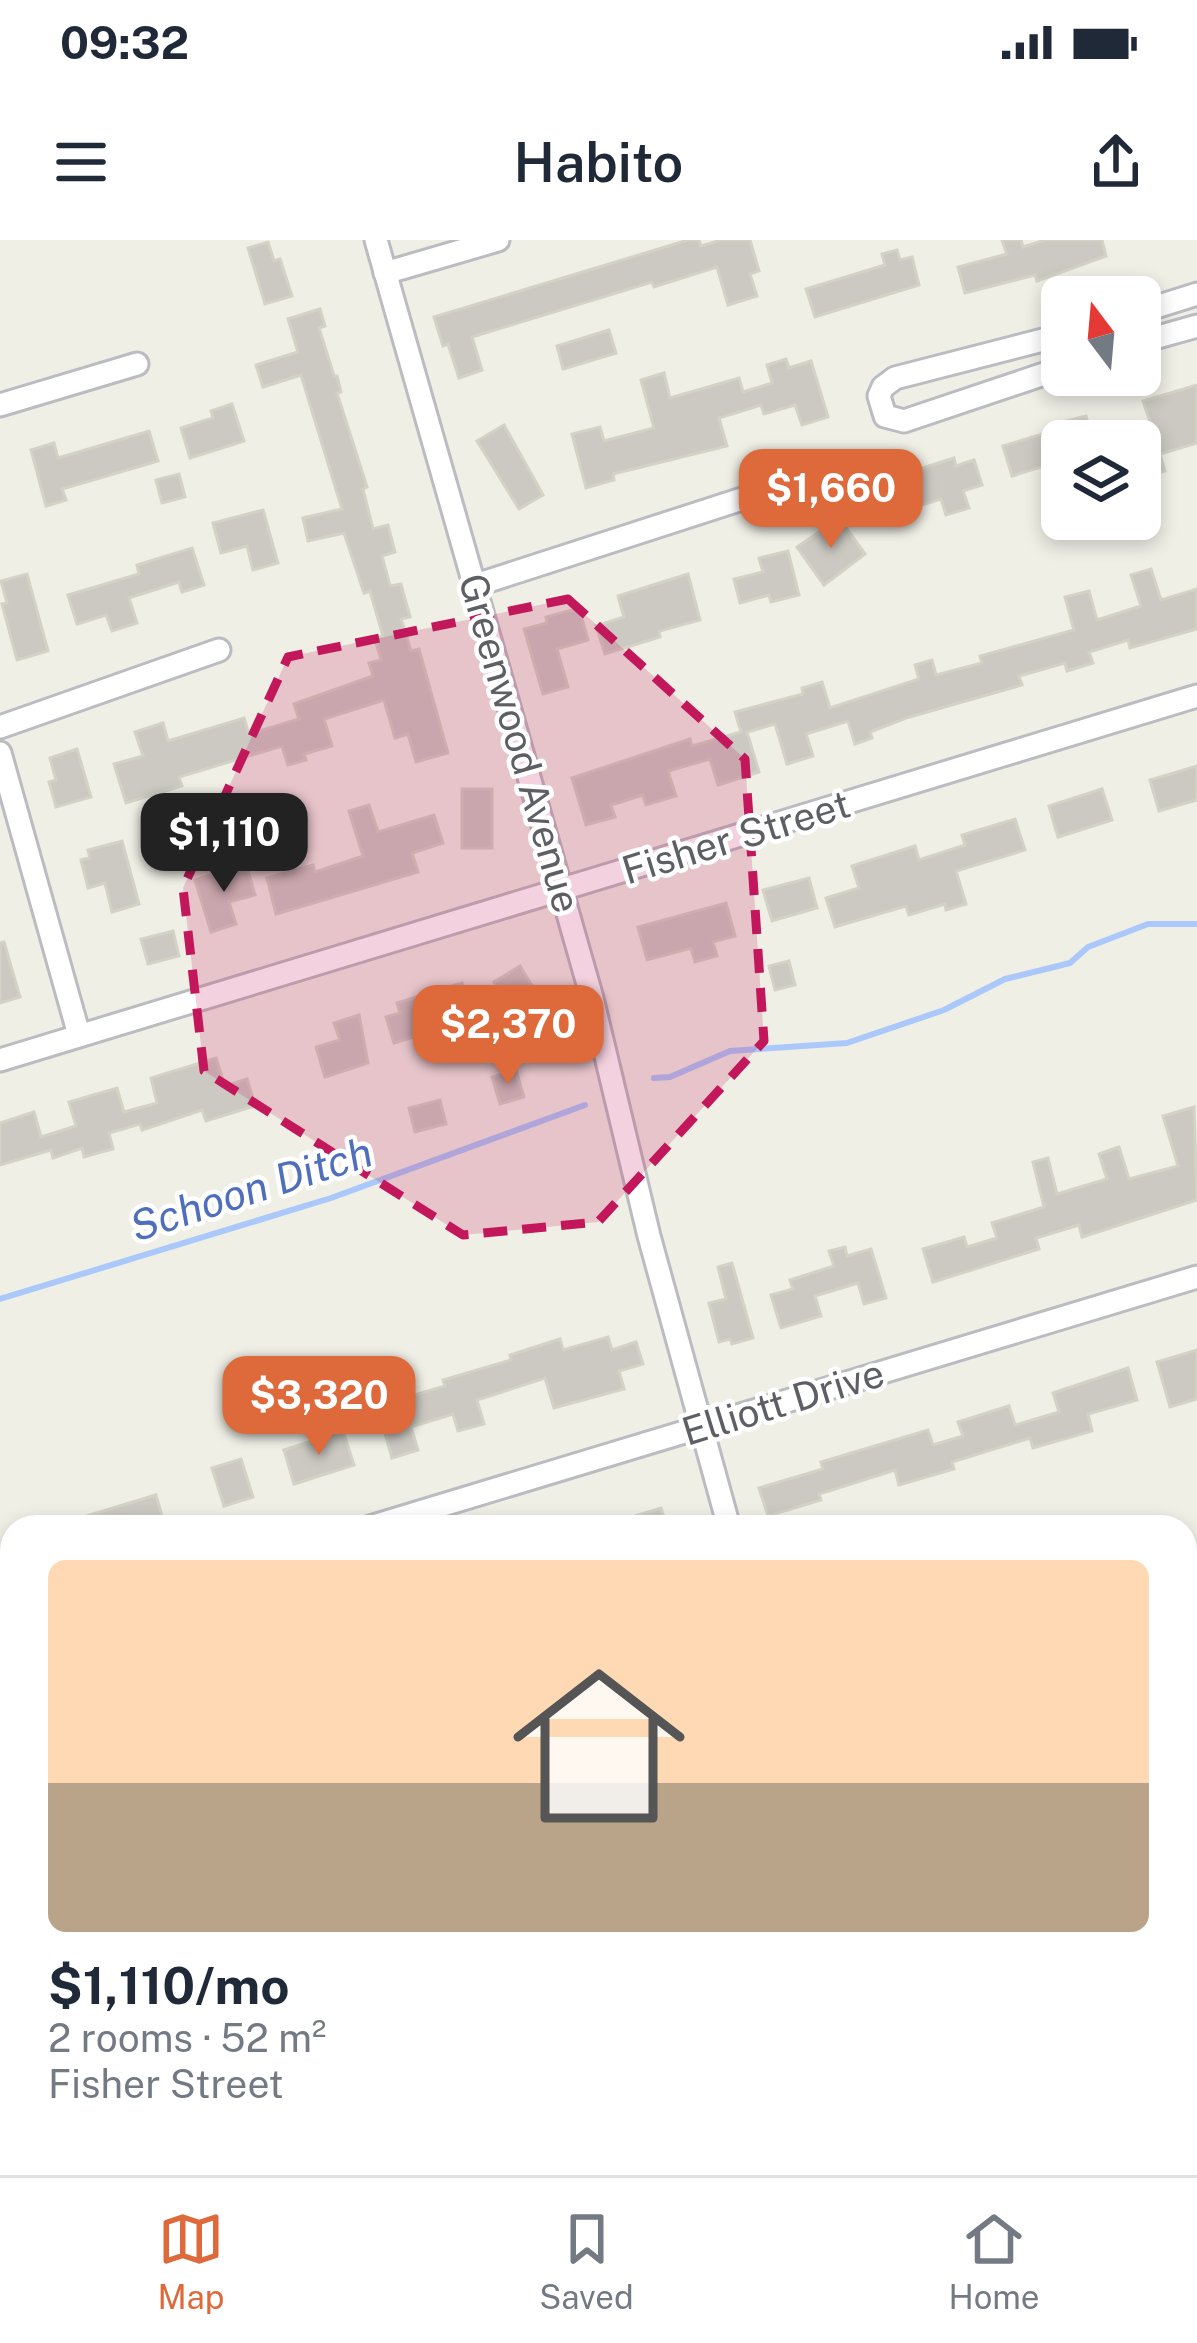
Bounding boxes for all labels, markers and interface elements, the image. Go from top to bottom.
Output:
text: 09:32 [60,16,189,69]
icon: menu [48,129,114,195]
icon: share [1083,129,1149,195]
text: Habito [514,131,683,194]
north arrow [1041,276,1161,396]
map controls [1041,276,1161,540]
button: layers [1041,420,1161,540]
pin: $1,660 [733,449,929,551]
text: $1,660 [766,465,896,511]
street label: Greenwood Avenue [450,568,590,918]
street label: Fisher Street [617,781,855,893]
pin: $1,110 [126,793,322,895]
text: $1,110 [168,809,280,855]
pin: $2,370 [410,985,606,1087]
text: $2,370 [440,1001,576,1047]
water label: Schoon Ditch [124,1126,378,1251]
street label: Elliott Drive [677,1350,889,1454]
pin: $3,320 [221,1356,417,1458]
text: $3,320 [249,1372,389,1418]
icon: home [491,1638,707,1854]
text: $1,110/mo [48,1956,290,2015]
text: 2 rooms · 52 m² [48,2015,326,2061]
text: Fisher Street [48,2061,284,2107]
tab: Map [157,2206,224,2316]
tab: Saved [539,2206,634,2316]
tab: Home [949,2206,1040,2316]

